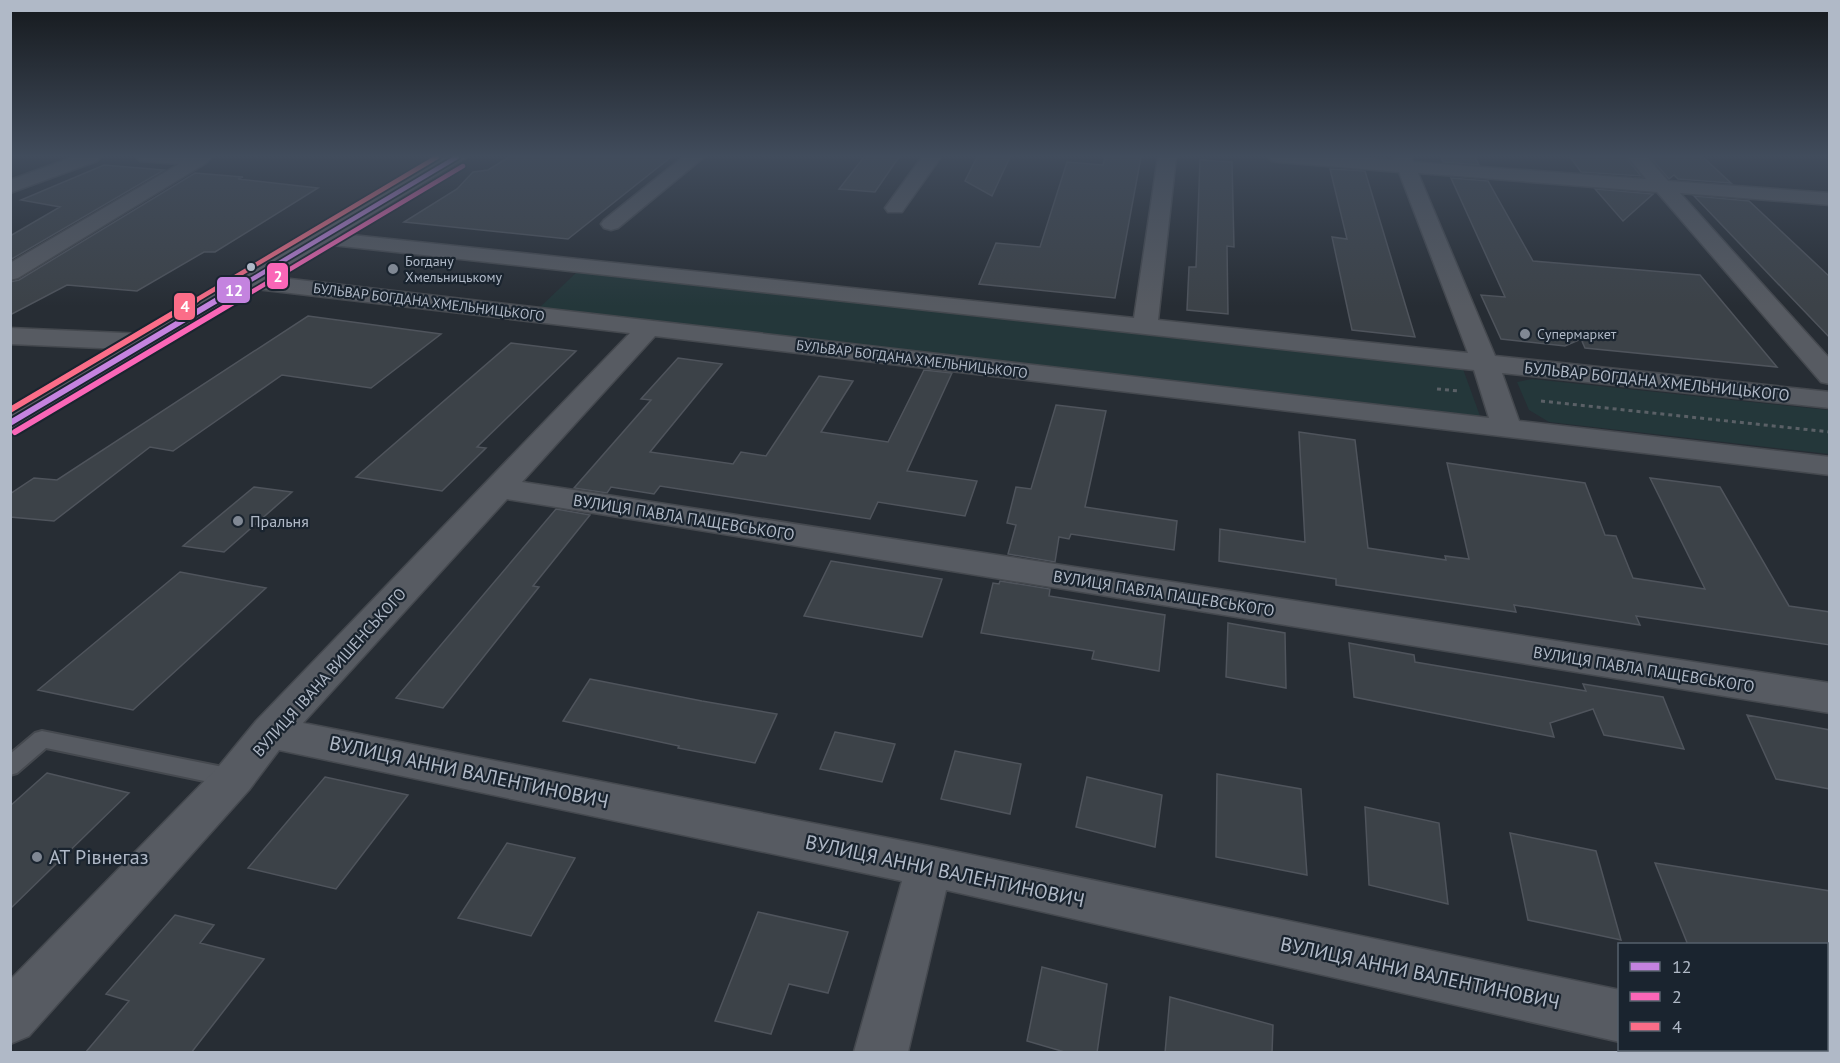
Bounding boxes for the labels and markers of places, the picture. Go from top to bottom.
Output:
place label: Богдану Хмельницькому [405,252,502,286]
unlabelled marker [245,261,257,273]
marker: Богдану Хмельницькому [386,262,400,276]
place label: Супермаркет [1537,325,1617,343]
marker: Супермаркет [1518,327,1532,341]
place label: Пральня [250,511,309,531]
marker: Пральня [231,514,245,528]
place label: АТ Рівнегаз [49,844,149,870]
marker: АТ Рівнегаз [30,850,44,864]

